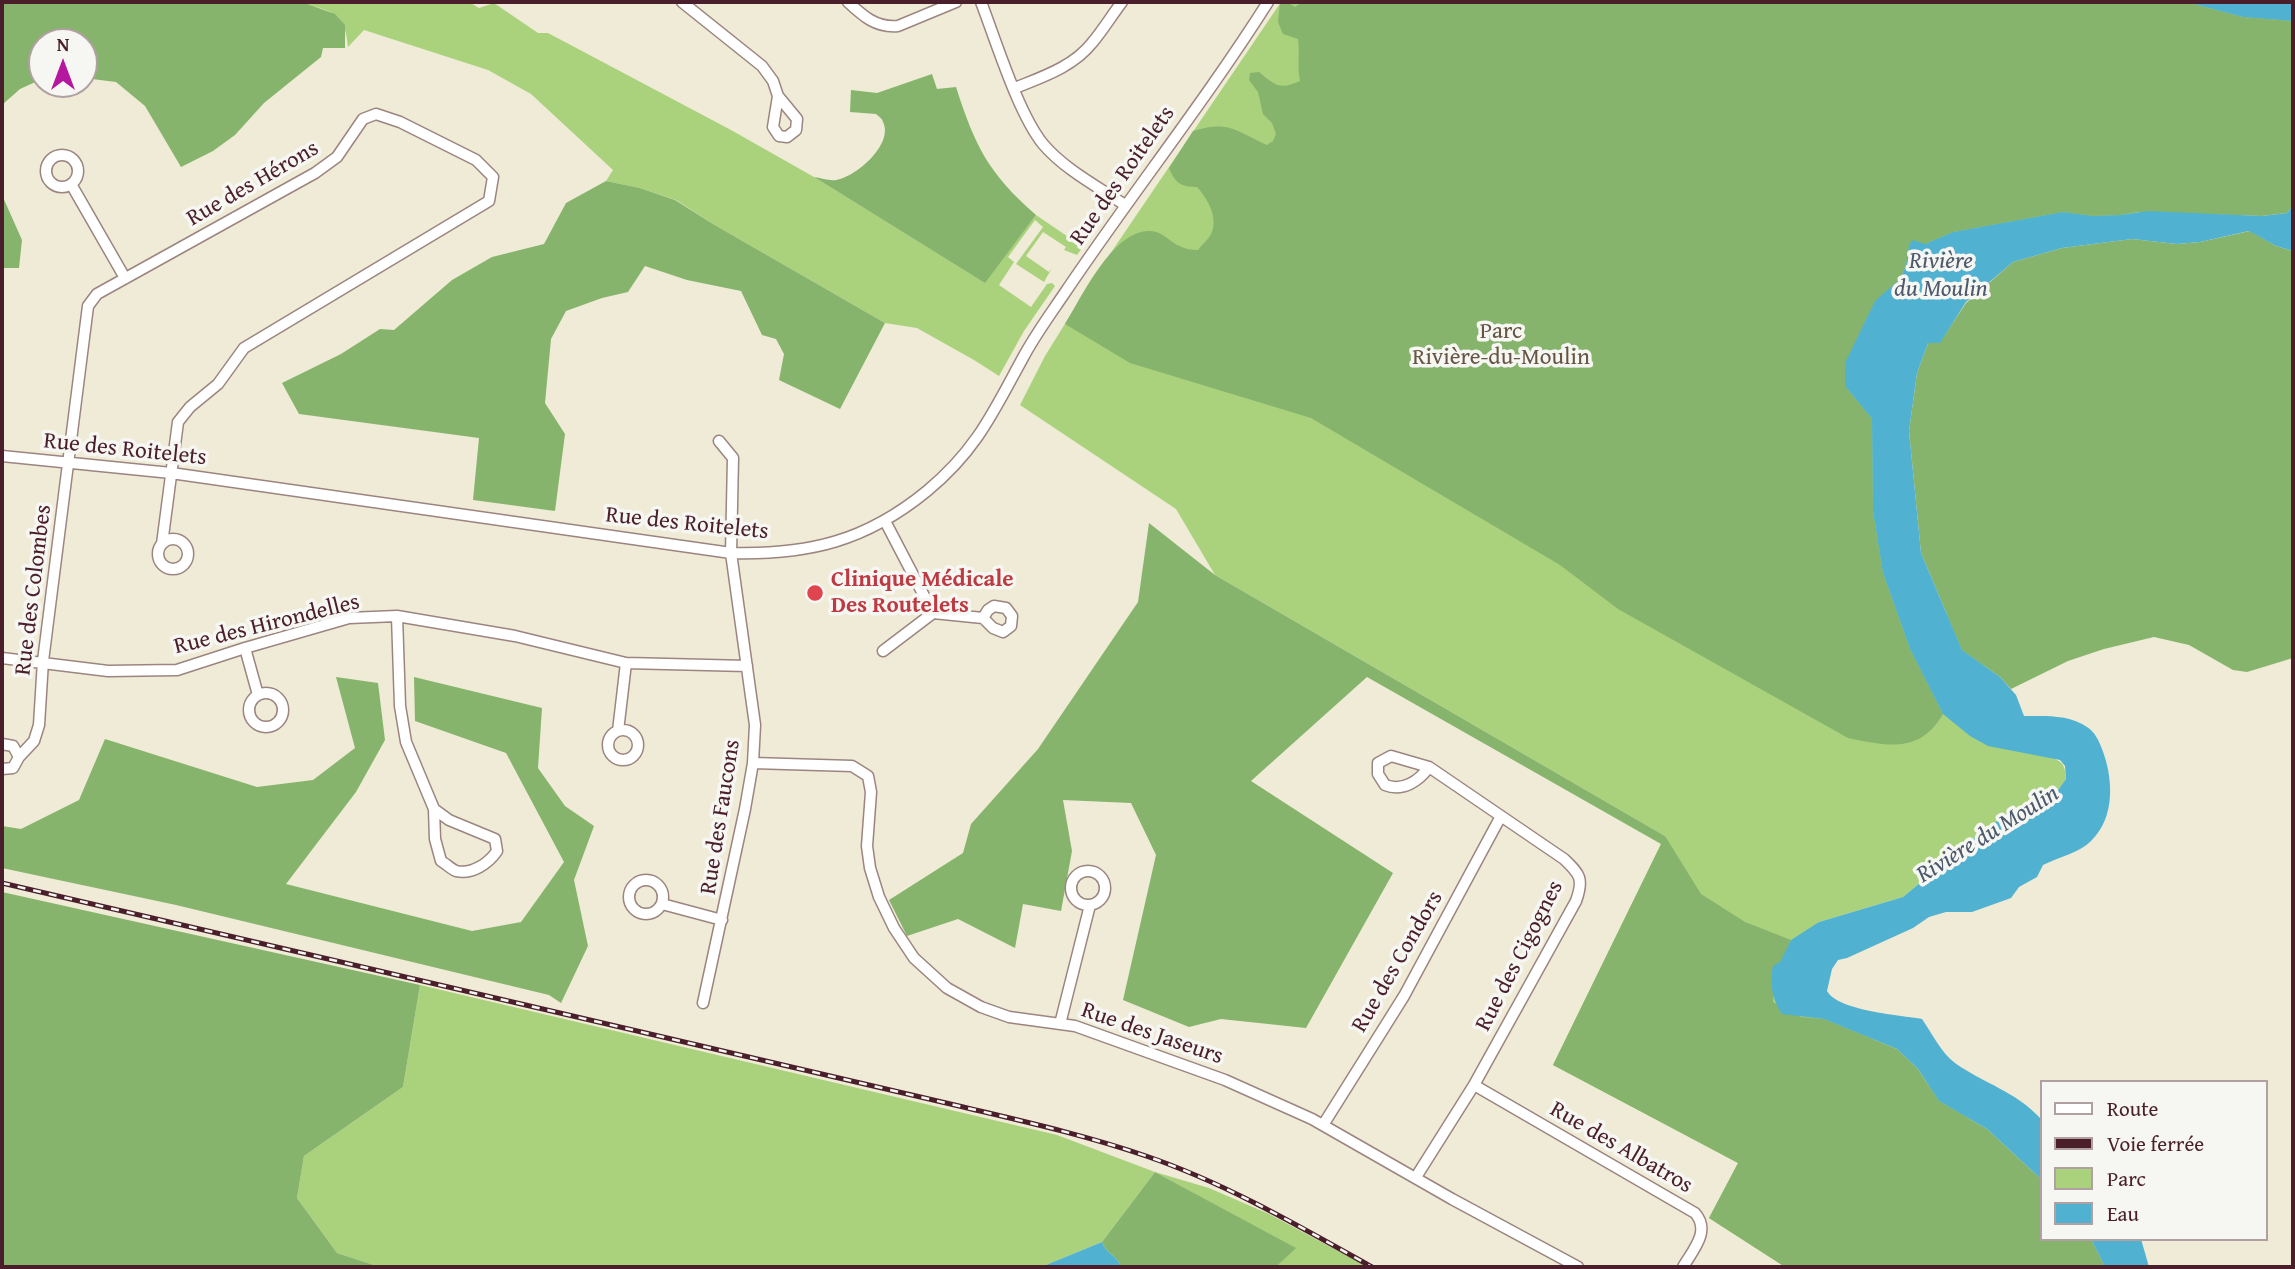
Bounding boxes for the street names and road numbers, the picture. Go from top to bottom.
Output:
street label: Rue des Roitelets [1065,101,1181,251]
street label: Rue des Hérons [182,135,324,233]
street label: Rue des Roitelets [42,428,208,472]
street label: Rue des Roitelets [604,502,770,546]
street label: Rue des Colombes [10,503,58,677]
street label: Rue des Hirondelles [171,589,363,661]
street label: Rue des Faucons [695,738,747,896]
street label: Rue des Cigognes [1470,876,1570,1036]
street label: Rue des Condors [1346,886,1450,1038]
street label: Rue des Jaseurs [1078,997,1226,1071]
street label: Rue des Albatros [1545,1096,1697,1200]

